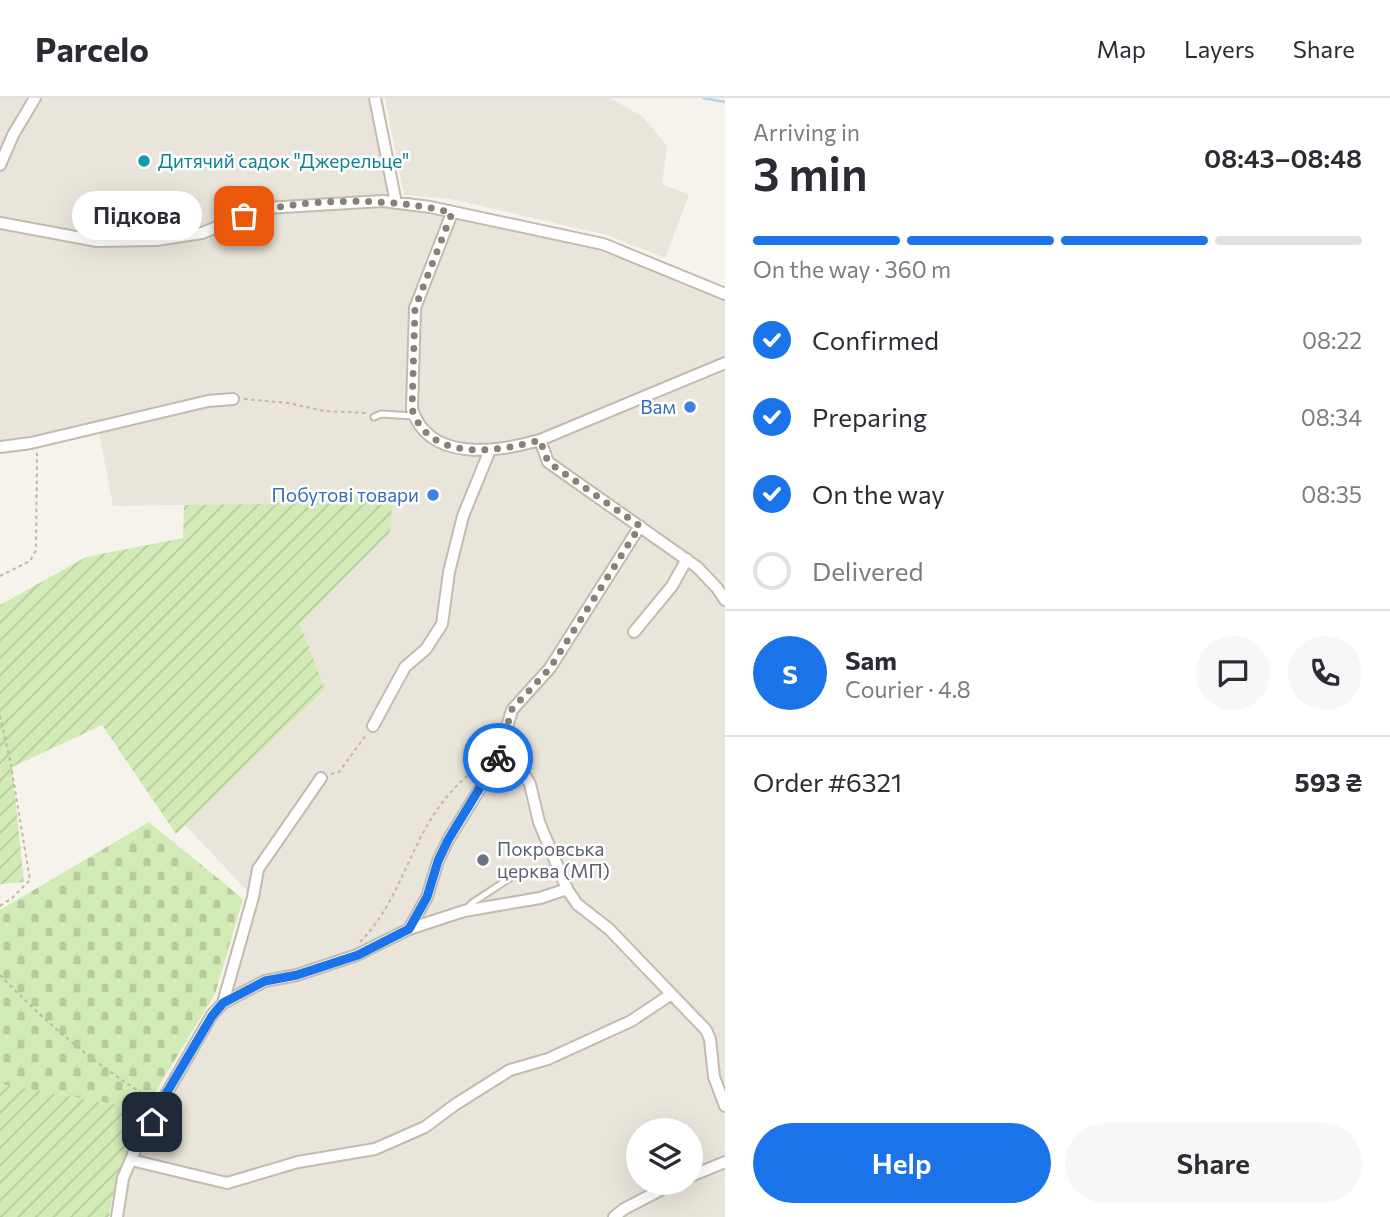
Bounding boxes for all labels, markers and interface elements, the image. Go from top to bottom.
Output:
text: Parcelo [35,28,149,69]
text: Map [1097,34,1146,63]
text: Layers [1184,34,1255,63]
text: Share [1293,34,1355,63]
text: Arriving in [753,118,860,146]
text: 08:43–08:48 [1204,142,1362,173]
text: 3 min [753,144,868,200]
place label: Дитячий садок "Джерельце" [158,149,409,172]
marker: Дитячий садок "Джерельце" [136,153,152,169]
pin [214,186,274,246]
callout: Підкова [72,192,202,240]
icon: bag [225,197,263,235]
text: Підкова [93,201,181,229]
text: On the way · 360 m [753,255,951,283]
icon: check [753,321,791,359]
text: Confirmed [812,324,939,355]
text: 08:22 [1302,326,1362,354]
place label: Вам [640,395,676,418]
icon: check [753,398,791,436]
marker: Вам [682,399,698,415]
text: Preparing [812,401,927,432]
text: 08:34 [1301,403,1362,431]
icon: check [753,475,791,513]
text: On the way [812,478,945,509]
text: 08:35 [1301,480,1362,508]
place label: Побутові товари [272,483,419,506]
marker: Побутові товари [425,487,441,503]
text: Delivered [812,555,923,586]
button: chat [1196,636,1270,710]
button: phone [1288,636,1362,710]
text: Sam [845,644,897,675]
text: S [782,658,798,689]
text: Courier · 4.8 [845,675,971,703]
courier [463,723,533,793]
icon: bike [479,739,517,777]
text: Order #6321 [753,766,902,797]
text: 593 ₴ [1295,766,1362,797]
place label: Покровська церква (МП) [497,837,610,882]
marker: Покровська церква (МП) [475,852,491,868]
pin [122,1092,182,1152]
icon: home [133,1103,171,1141]
map controls [626,1118,703,1195]
button: layers [626,1118,703,1195]
button: Help [753,1123,1051,1203]
button: Share [1065,1123,1362,1203]

